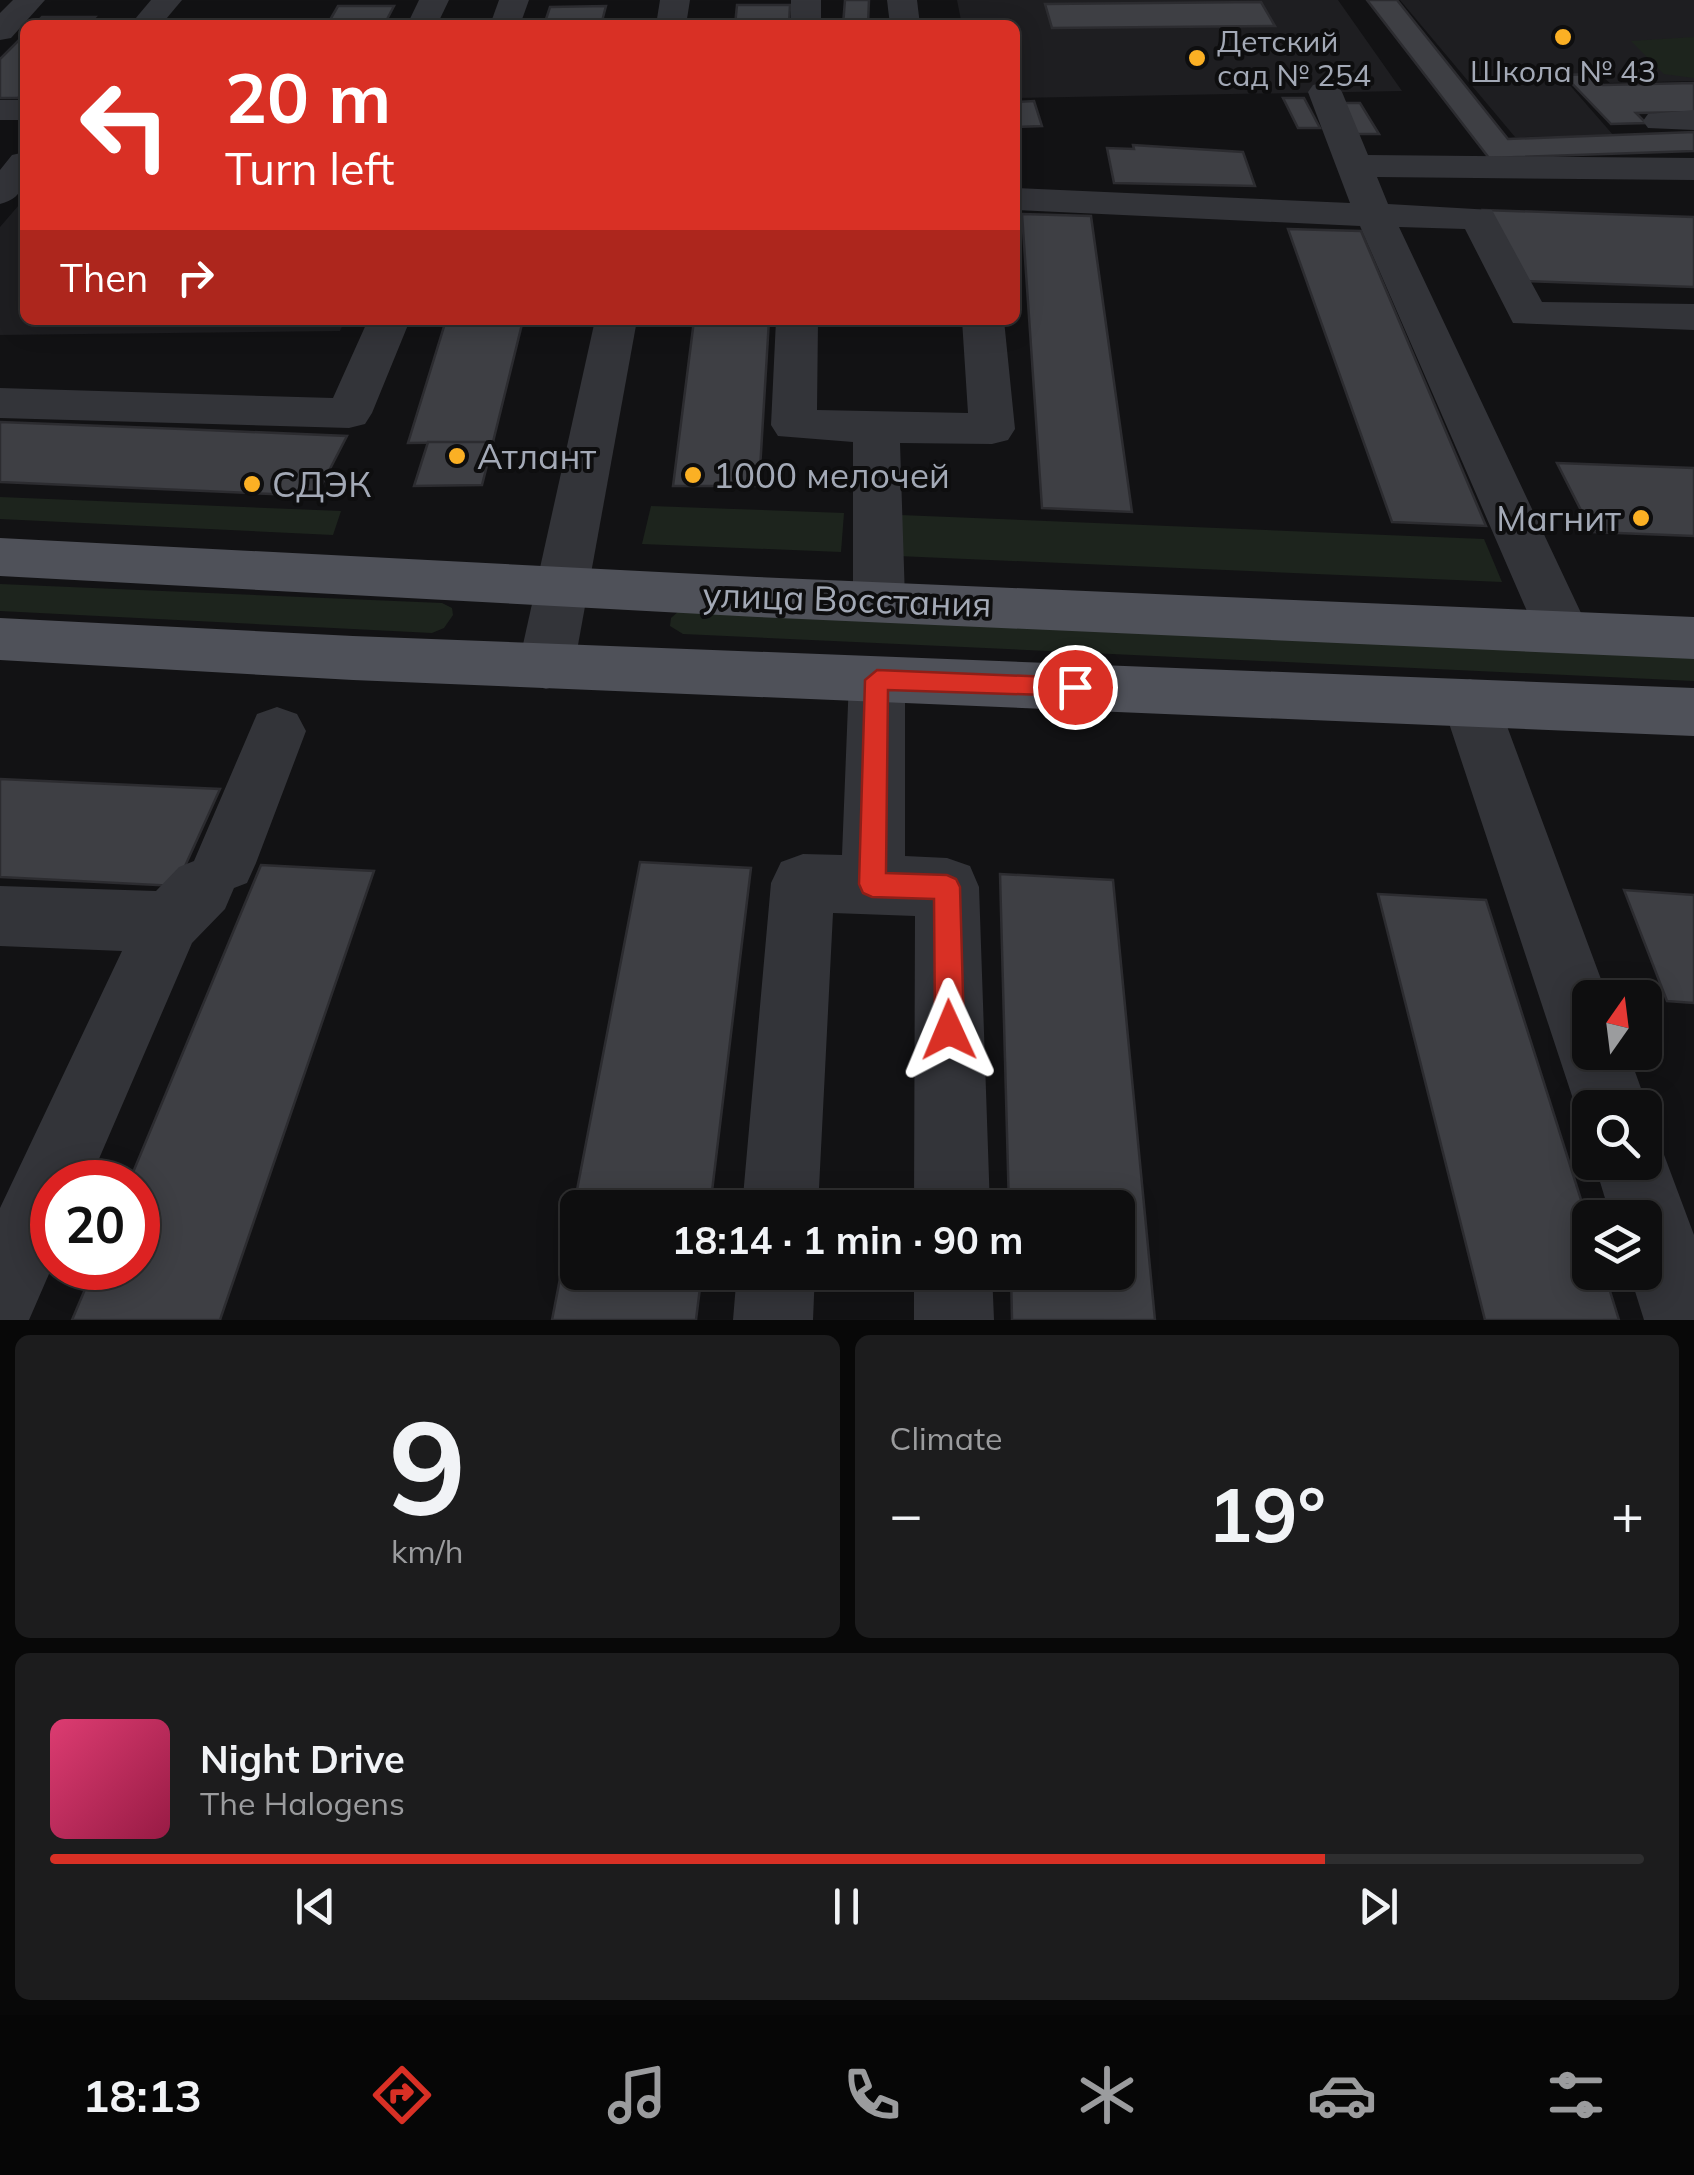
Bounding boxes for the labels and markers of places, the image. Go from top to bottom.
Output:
place label: Детский сад № 254 [1217,22,1371,94]
marker: Школа № 43 [1552,26,1574,48]
marker: Детский сад № 254 [1186,47,1208,69]
place label: Школа № 43 [1470,52,1656,90]
place label: Атлант [477,434,596,478]
marker: Атлант [446,445,468,467]
place label: 1000 мелочей [713,453,950,497]
place label: СДЭК [272,462,371,506]
marker: 1000 мелочей [682,464,704,486]
marker: СДЭК [241,473,263,495]
place label: Магнит [1496,496,1621,540]
marker: Магнит [1630,507,1652,529]
pin [1033,645,1118,730]

